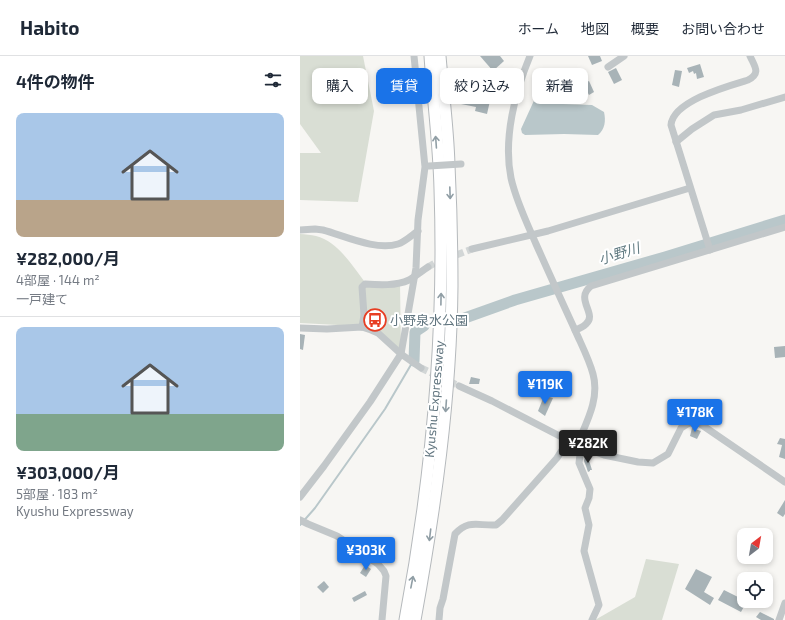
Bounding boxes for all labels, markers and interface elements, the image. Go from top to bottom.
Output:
text: Habito [20,16,80,39]
text: ホーム [517,20,559,37]
text: 地図 [581,20,609,37]
text: 概要 [631,20,659,37]
text: お問い合わせ [681,20,765,37]
chip: 購入 [312,68,368,104]
chip: 賃貸 [376,68,432,104]
chip: 絞り込み [440,68,524,104]
chip: 新着 [532,68,588,104]
icon: filters [262,69,284,91]
text: 4件の物件 [16,71,95,91]
one-way arrow [433,136,440,149]
icon: home [114,139,186,211]
one-way arrow [446,186,454,199]
water label: 小野川 [596,238,643,267]
text: ¥282,000/月 [16,248,120,268]
text: 4部屋 · 144 m² [16,272,100,288]
text: 一戸建て [16,291,68,307]
one-way arrow [437,293,444,306]
bus stop icon: 小野泉水公園 [362,307,388,333]
place label: 小野泉水公園 [390,312,468,328]
street label: Kyushu Expressway [421,340,447,458]
icon: home [114,353,186,425]
pin: ¥119K [517,371,573,405]
text: ¥119K [527,376,563,392]
one-way arrow [442,399,450,412]
pin: ¥178K [667,399,723,433]
text: ¥178K [676,404,714,420]
pin: ¥282K [560,430,616,464]
text: ¥282K [568,435,608,451]
text: ¥303,000/月 [16,462,120,482]
text: 5部屋 · 183 m² [16,486,98,502]
text: Kyushu Expressway [16,503,134,519]
one-way arrow [426,528,434,541]
north arrow [737,528,773,564]
map controls [737,528,773,608]
pin: ¥303K [338,537,394,571]
text: ¥303K [346,542,386,558]
button: locate [737,572,773,608]
one-way arrow [408,576,416,589]

